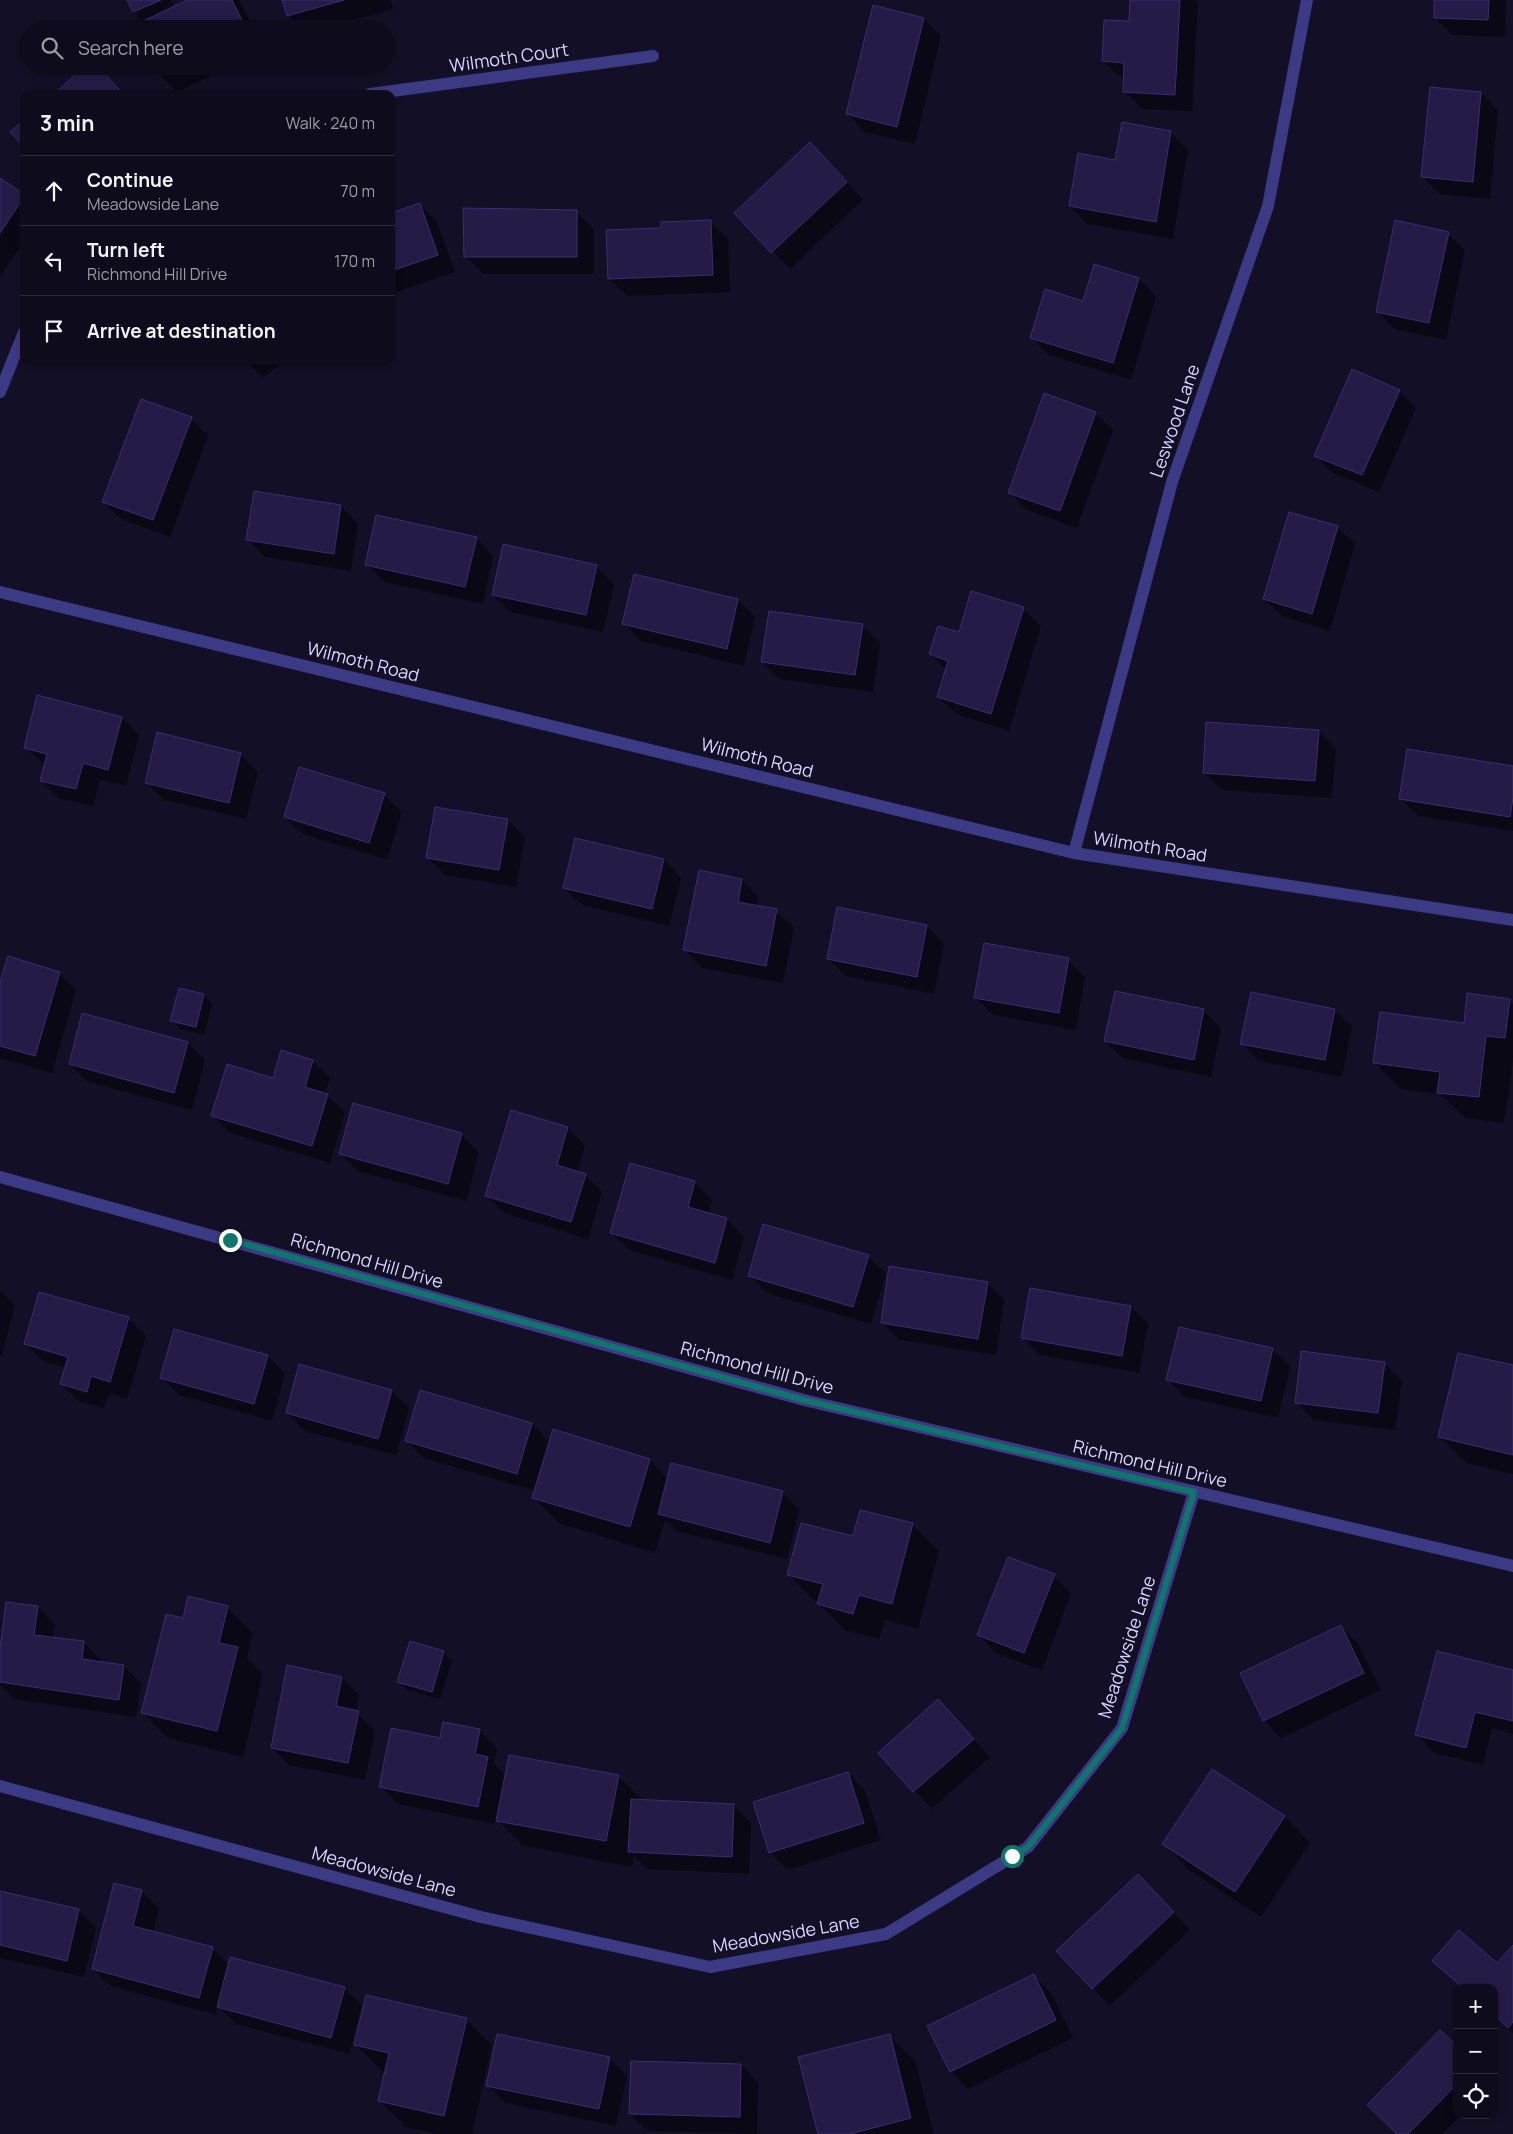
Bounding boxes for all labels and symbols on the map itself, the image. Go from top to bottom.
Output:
street label: Wilmoth Court [448,37,570,77]
street label: Leswood Lane [1143,361,1205,480]
street label: Wilmoth Road [305,635,422,687]
street label: Wilmoth Road [699,731,816,783]
street label: Wilmoth Road [1092,825,1209,867]
street label: Richmond Hill Drive [288,1227,446,1293]
route end [219,1229,242,1252]
street label: Richmond Hill Drive [678,1335,836,1399]
street label: Richmond Hill Drive [1071,1434,1230,1492]
street label: Meadowside Lane [1092,1572,1160,1721]
street label: Meadowside Lane [309,1840,459,1902]
route start [1001,1845,1024,1868]
street label: Meadowside Lane [711,1908,861,1958]

